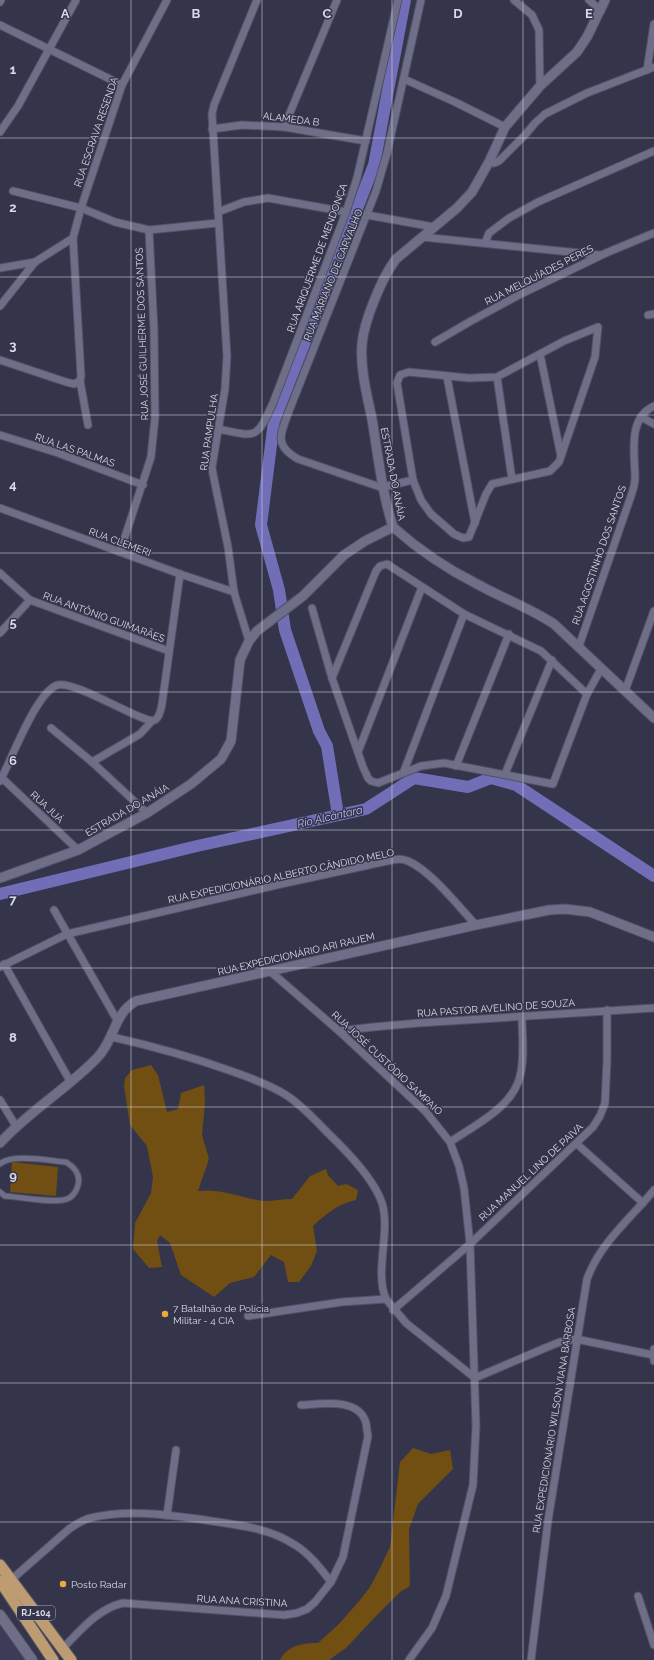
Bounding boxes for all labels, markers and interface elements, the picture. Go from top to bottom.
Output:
text: A [61,6,70,21]
text: B [192,6,201,21]
text: C [323,6,332,21]
text: D [453,6,463,21]
text: E [585,6,593,21]
text: 1 [10,62,17,77]
street label: RUA ESCRAVA RESENDA [72,75,120,189]
street label: ALAMEDA B [262,110,320,128]
street label: RUA ARIQUERME DE MENDONÇA [285,182,349,334]
text: 2 [9,200,17,215]
street label: RUA MARIANO DE CARVALHO [301,207,365,343]
street label: RUA MELQUÍADES PERES [483,243,595,307]
street label: RUA JOSÉ GUILHERME DOS SANTOS [133,247,151,421]
text: 3 [9,338,17,353]
street label: RUA PAMPULHA [198,392,220,471]
street label: ESTRADA DO ANÁIA [379,426,407,522]
street label: RUA LAS PALMAS [34,431,116,469]
text: 4 [9,477,17,492]
street label: RUA AGOSTINHO DOS SANTOS [570,484,628,626]
street label: RUA CLEMERI [87,526,153,558]
street label: RUA ANTÔNIO GUIMARÃES [42,590,166,644]
text: 5 [9,615,17,630]
text: 6 [9,753,17,768]
street label: ESTRADA DO ANÁIA [83,781,171,838]
street label: RUA JUÁ [28,789,66,825]
water label: Rio Alcântara [296,803,364,831]
street label: RUA EXPEDICIONÁRIO ALBERTO CÂNDIDO MELO [167,847,396,905]
text: 7 [9,892,17,907]
street label: RUA EXPEDICIONÁRIO ARI RAUEM [216,931,376,977]
street label: RUA PASTOR AVELINO DE SOUZA [417,997,576,1019]
street label: RUA JOSÉ CUSTÓDIO SAMPAIO [329,1009,445,1117]
text: 8 [9,1030,17,1045]
street label: RUA MANUEL LINO DE PAIVA [477,1121,585,1223]
text: 9 [9,1168,17,1183]
place label: 7 Batalhão de Polícia Militar - 4 CIA [173,1303,269,1326]
street label: RUA EXPEDICIONÁRIO WILSON VIANA BARBOSA [531,1306,577,1534]
marker: 7 Batalhão de Polícia Militar - 4 CIA [160,1309,170,1319]
marker: Posto Radar [58,1579,68,1589]
place label: Posto Radar [71,1579,127,1590]
street label: RUA ANA CRISTINA [196,1593,288,1609]
road number: RJ-104 [17,1606,55,1620]

